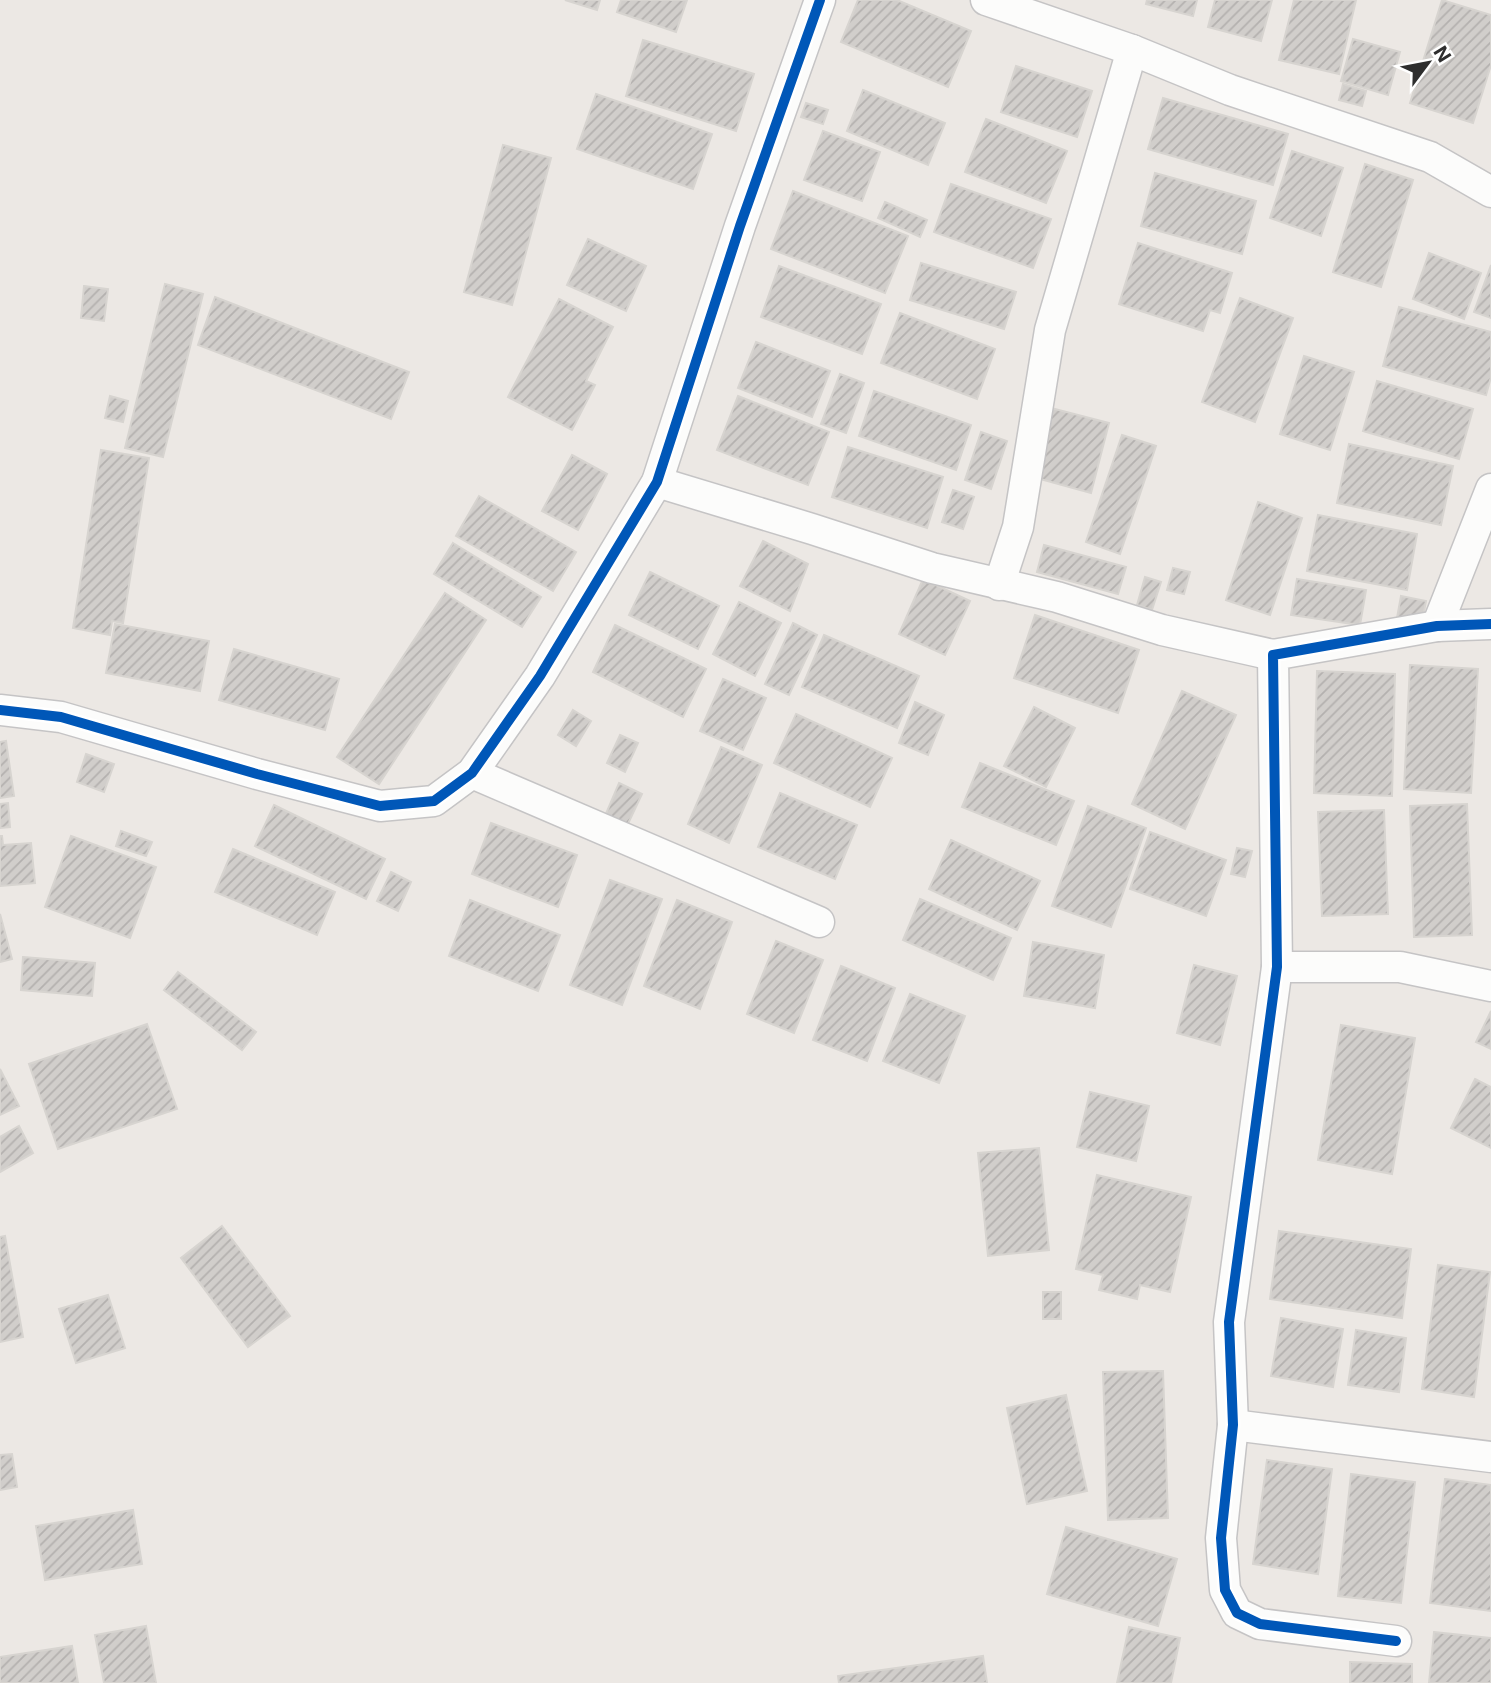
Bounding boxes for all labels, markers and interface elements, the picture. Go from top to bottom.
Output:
north arrow [1393,28,1463,98]
text: N [1428,42,1456,66]

